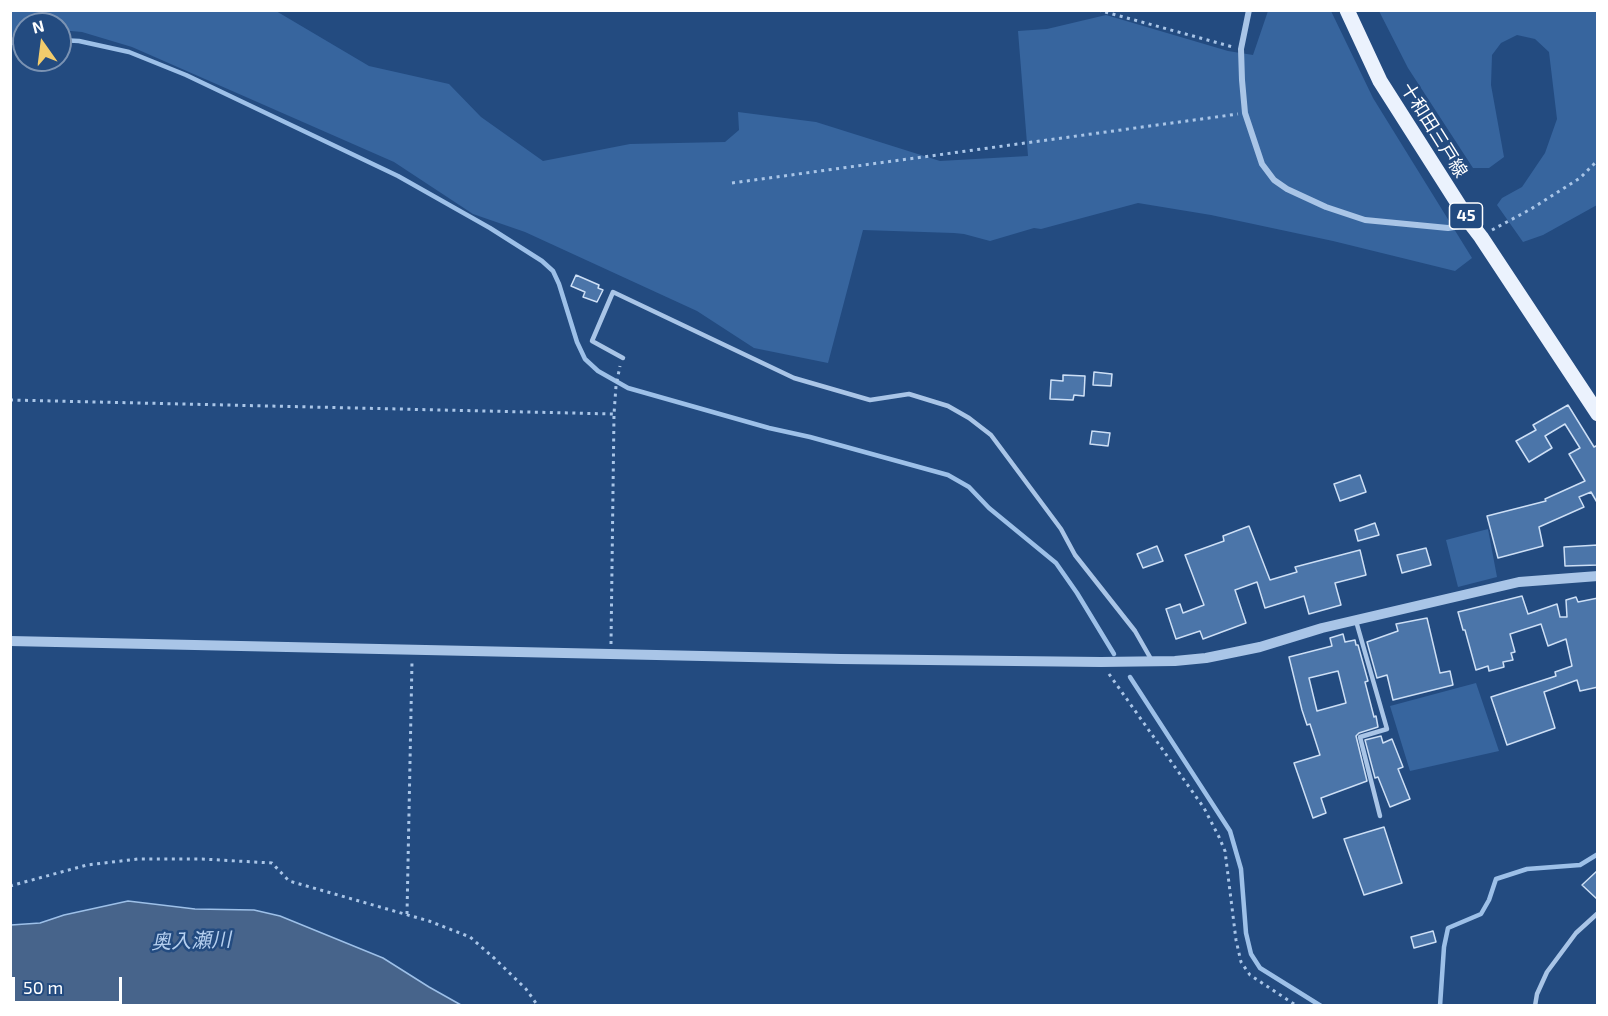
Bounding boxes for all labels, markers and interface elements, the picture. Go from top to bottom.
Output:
north arrow [12,12,72,72]
text: N [30,15,46,37]
street label: 十和田三戸線 [1396,78,1472,182]
road number: 45 [1450,203,1482,229]
water label: 奥入瀬川 [151,928,231,954]
scale bar [15,965,124,1003]
text: 50 m [23,976,63,998]

